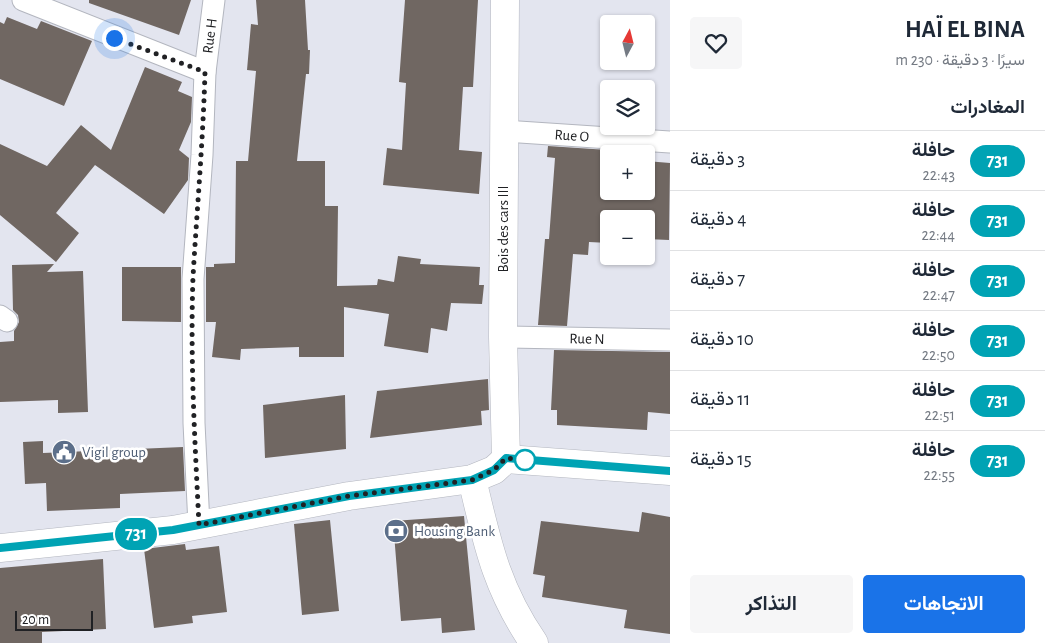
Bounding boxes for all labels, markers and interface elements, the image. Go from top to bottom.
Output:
north arrow [600,15,655,70]
map controls [600,15,655,265]
street label: Rue H [200,17,219,54]
button: heart [690,17,742,69]
text: HAÏ EL BINA [905,18,1025,42]
your location [102,26,127,51]
text: سيرًا · 3 دقيقة · 230 m [895,52,1025,68]
button: layers [600,80,655,135]
text: المغادرات [950,98,1025,117]
street label: Rue O [554,127,590,144]
text: حافلة [912,141,955,160]
button: + [600,145,655,200]
text: 3 دقيقة [690,150,745,169]
text: 731 [986,152,1009,170]
text: 22:43 [922,167,955,183]
street label: Bois des cars III [496,186,511,272]
text: حافلة [912,201,955,220]
button: − [600,210,655,265]
text: 4 دقيقة [690,210,746,229]
text: 731 [986,212,1009,230]
text: 22:44 [921,227,955,243]
text: حافلة [912,261,955,280]
text: 7 دقيقة [690,270,745,289]
text: 731 [986,272,1009,290]
text: 22:47 [922,287,955,303]
text: حافلة [912,321,955,340]
text: 10 دقيقة [690,330,754,349]
street label: Rue N [569,331,605,346]
text: 731 [986,332,1009,350]
text: 22:50 [922,347,955,363]
text: حافلة [912,381,955,400]
text: 11 دقيقة [690,390,750,409]
text: 731 [986,392,1009,410]
text: 22:51 [925,407,955,423]
public building icon: Vigil group [51,439,77,465]
text: حافلة [912,441,955,460]
place label: Vigil group [82,445,146,460]
unlabelled marker [514,449,536,471]
text: 15 دقيقة [690,450,752,469]
text: 731 [986,452,1009,470]
text: 22:55 [923,467,955,483]
line badge: 731 [107,518,165,550]
bank icon: Housing Bank [383,518,409,544]
place label: Housing Bank [414,524,495,539]
text: 731 [125,525,147,543]
button: التذاكر [690,575,853,633]
button: الاتجاهات [863,575,1025,633]
scale bar [15,608,92,631]
text: 20 m [22,613,49,627]

